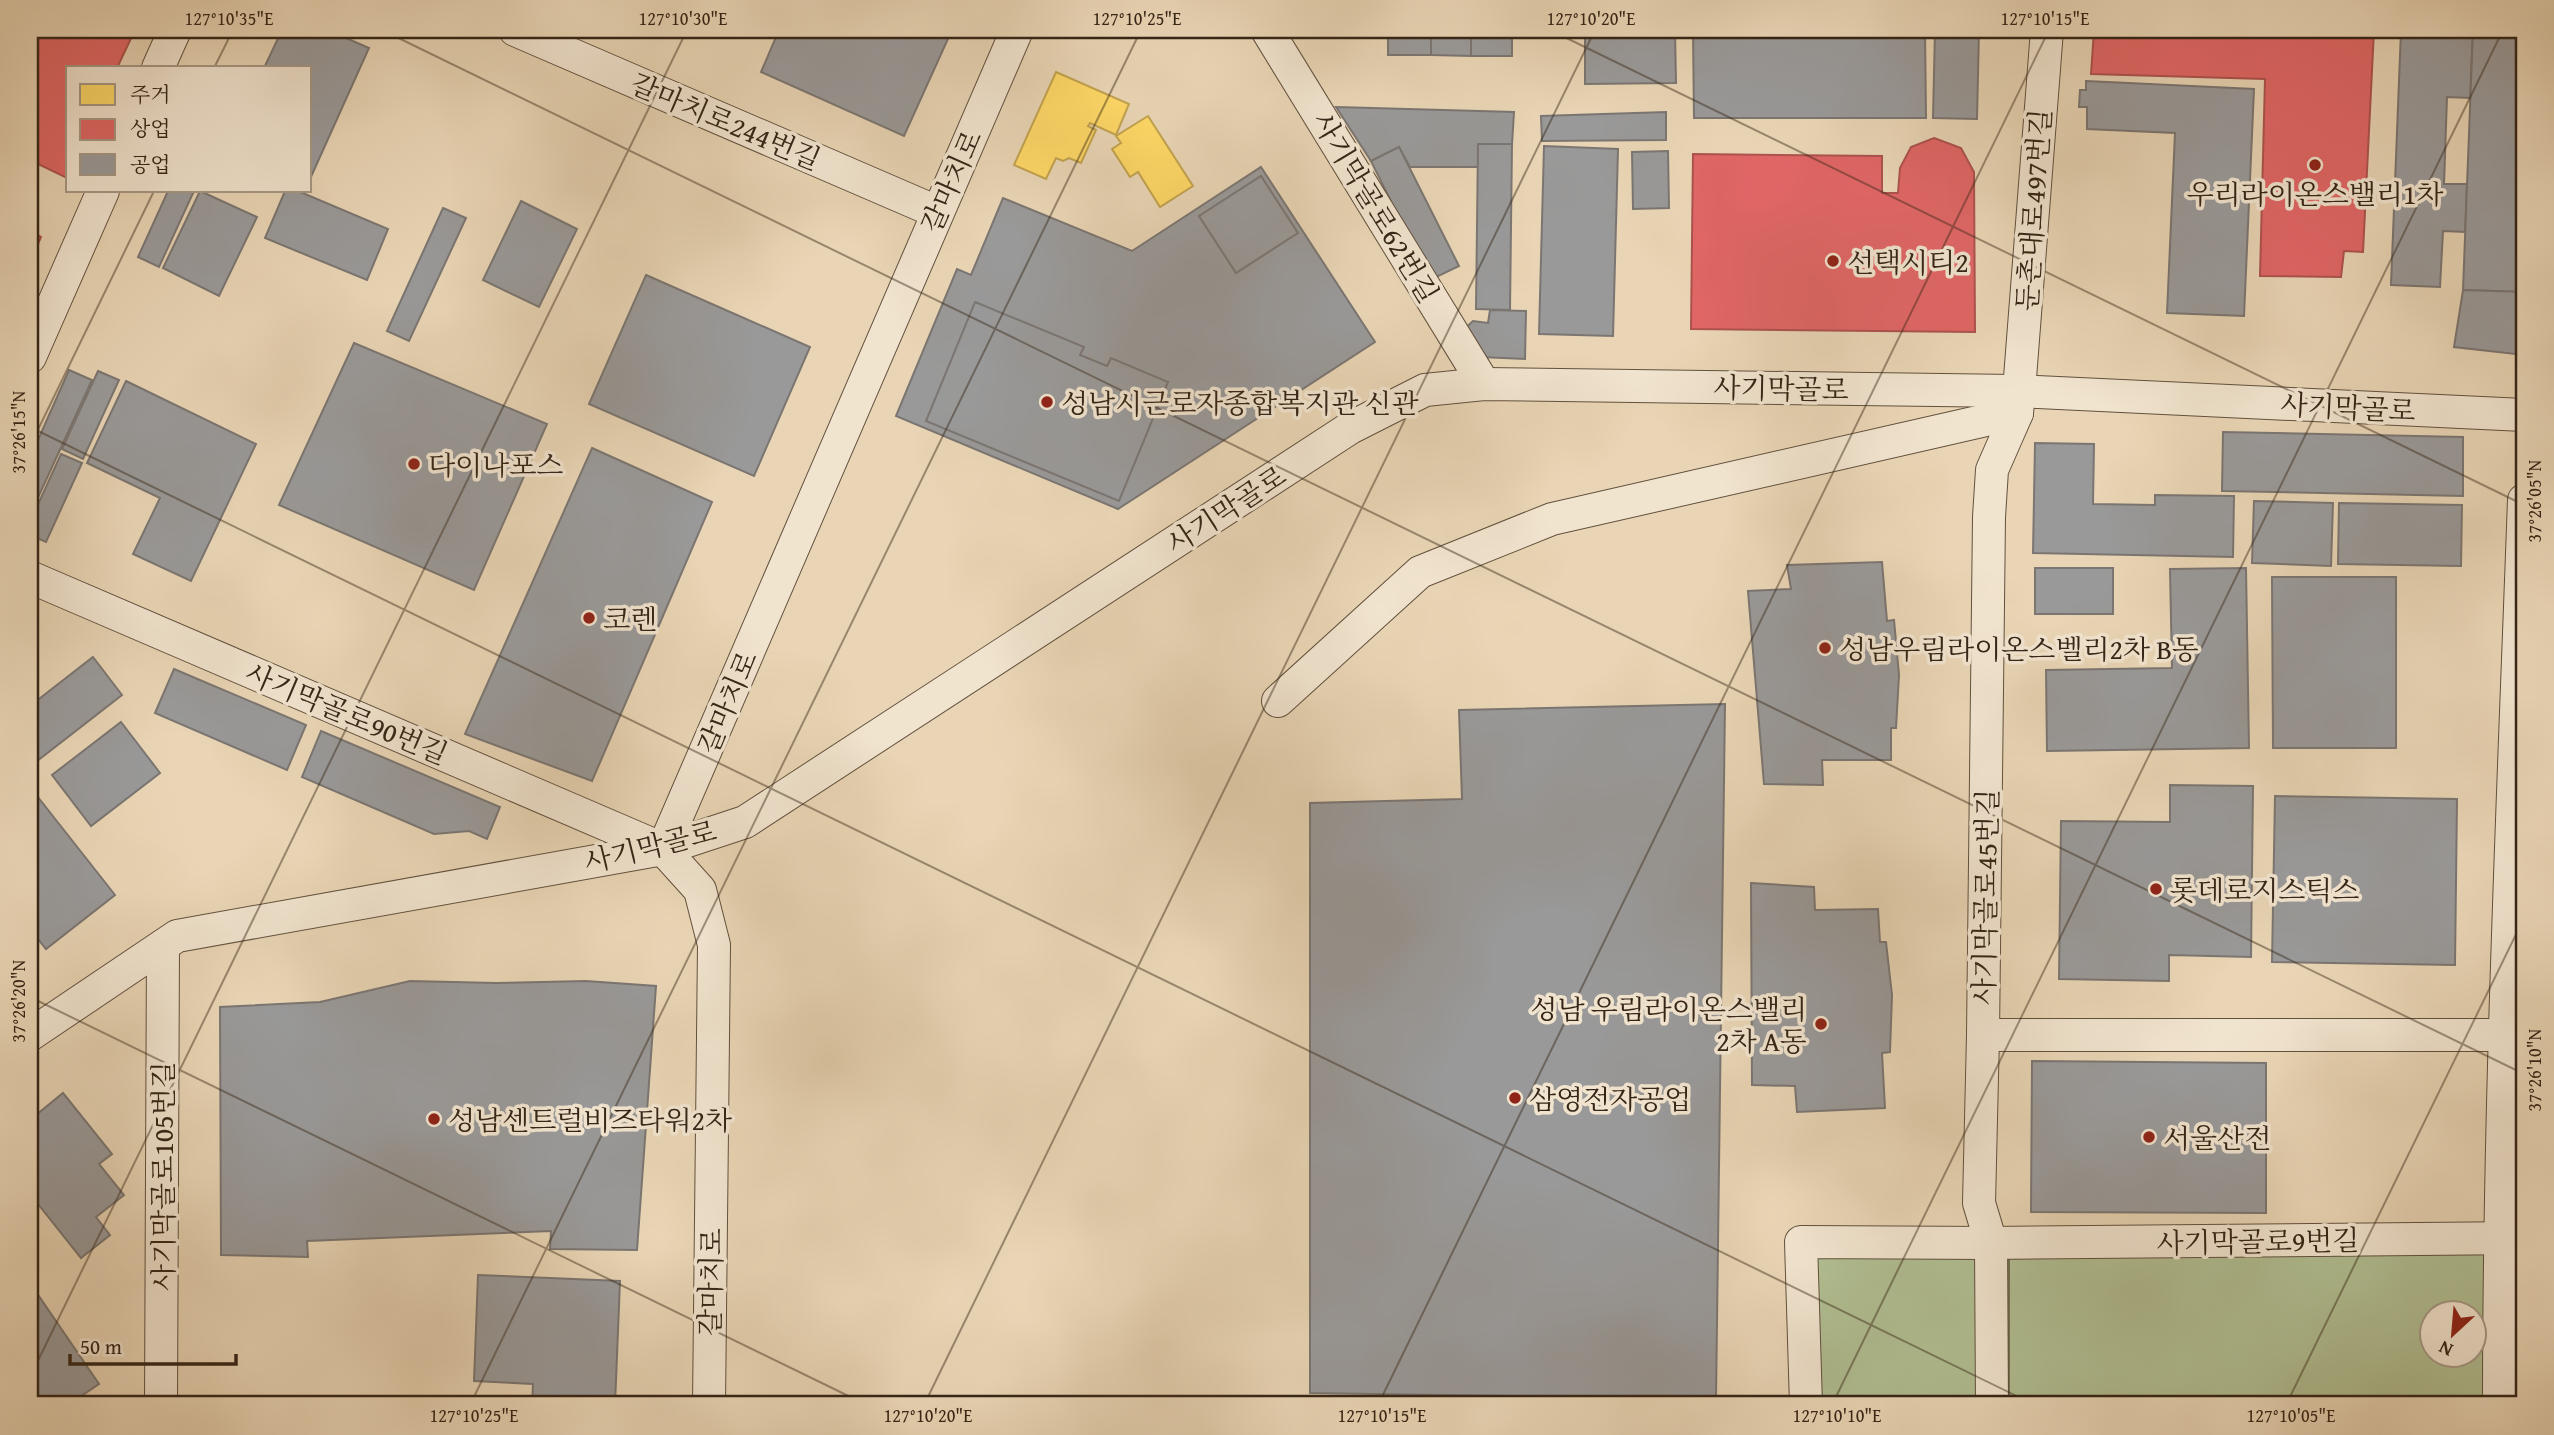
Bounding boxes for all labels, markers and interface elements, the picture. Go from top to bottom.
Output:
text: 127°10'35"E [185,5,273,32]
text: 127°10'30"E [639,5,727,32]
text: 127°10'25"E [1093,5,1181,32]
text: 127°10'20"E [1547,5,1635,32]
text: 127°10'15"E [2001,5,2089,32]
street label: 갈마치로244번길 [625,63,827,179]
legend [66,66,312,192]
text: 주거 [130,79,171,110]
street label: 사기막골로62번길 [1303,104,1449,310]
street label: 둔촌대로497번길 [2005,107,2061,313]
text: 상업 [130,113,171,144]
street label: 갈마치로 [910,123,992,239]
text: 공업 [130,149,171,180]
marker: 우리라이온스밸리1차 [2307,157,2323,173]
place label: 우리라이온스밸리1차 [2187,173,2443,214]
place label: 선택시티2 [1847,241,1969,282]
marker: 선택시티2 [1825,253,1841,269]
street label: 사기막골로 [1713,366,1849,410]
place label: 성남시근로자종합복지관 신관 [1061,382,1419,423]
street label: 사기막골로 [2279,383,2417,431]
text: 37°26'15"N [5,390,32,473]
marker: 성남시근로자종합복지관 신관 [1039,394,1055,410]
place label: 다이나포스 [428,444,563,485]
street label: 사기막골로 [1158,455,1294,563]
marker: 다이나포스 [406,456,422,472]
text: 37°26'05"N [2521,459,2548,542]
place label: 코렌 [603,598,657,639]
marker: 코렌 [581,610,597,626]
place label: 성남우림라이온스벨리2차 B동 [1839,628,2199,669]
marker: 성남우림라이온스벨리2차 B동 [1817,640,1833,656]
street label: 갈마치로 [687,644,767,760]
street label: 사기막골로90번길 [239,652,455,774]
street label: 사기막골로45번길 [1963,789,2007,1005]
street label: 사기막골로 [579,810,721,882]
place label: 롯데로지스틱스 [2170,869,2359,910]
marker: 롯데로지스틱스 [2148,881,2164,897]
text: 37°26'20"N [5,959,32,1042]
place label: 성남 우림라이온스밸리 2차 A동 [1530,988,1807,1061]
marker: 성남 우림라이온스밸리 2차 A동 [1813,1016,1829,1032]
text: 37°26'10"N [2521,1028,2548,1111]
street label: 사기막골로105번길 [142,1061,183,1291]
place label: 삼영전자공업 [1529,1078,1691,1119]
marker: 삼영전자공업 [1507,1090,1523,1106]
place label: 성남센트럴비즈타워2차 [448,1099,732,1140]
marker: 성남센트럴비즈타워2차 [426,1111,442,1127]
place label: 서울산전 [2163,1117,2271,1158]
marker: 서울산전 [2141,1129,2157,1145]
street label: 사기막골로9번길 [2156,1219,2360,1263]
street label: 갈마치로 [689,1228,731,1336]
north arrow [2418,1298,2488,1368]
scale bar [70,1323,236,1367]
text: 50 m [80,1331,122,1362]
text: N [2433,1334,2457,1365]
text: 127°10'25"E [430,1402,518,1429]
text: 127°10'20"E [884,1402,972,1429]
text: 127°10'15"E [1338,1402,1426,1429]
text: 127°10'10"E [1793,1402,1881,1429]
text: 127°10'05"E [2247,1402,2335,1429]

